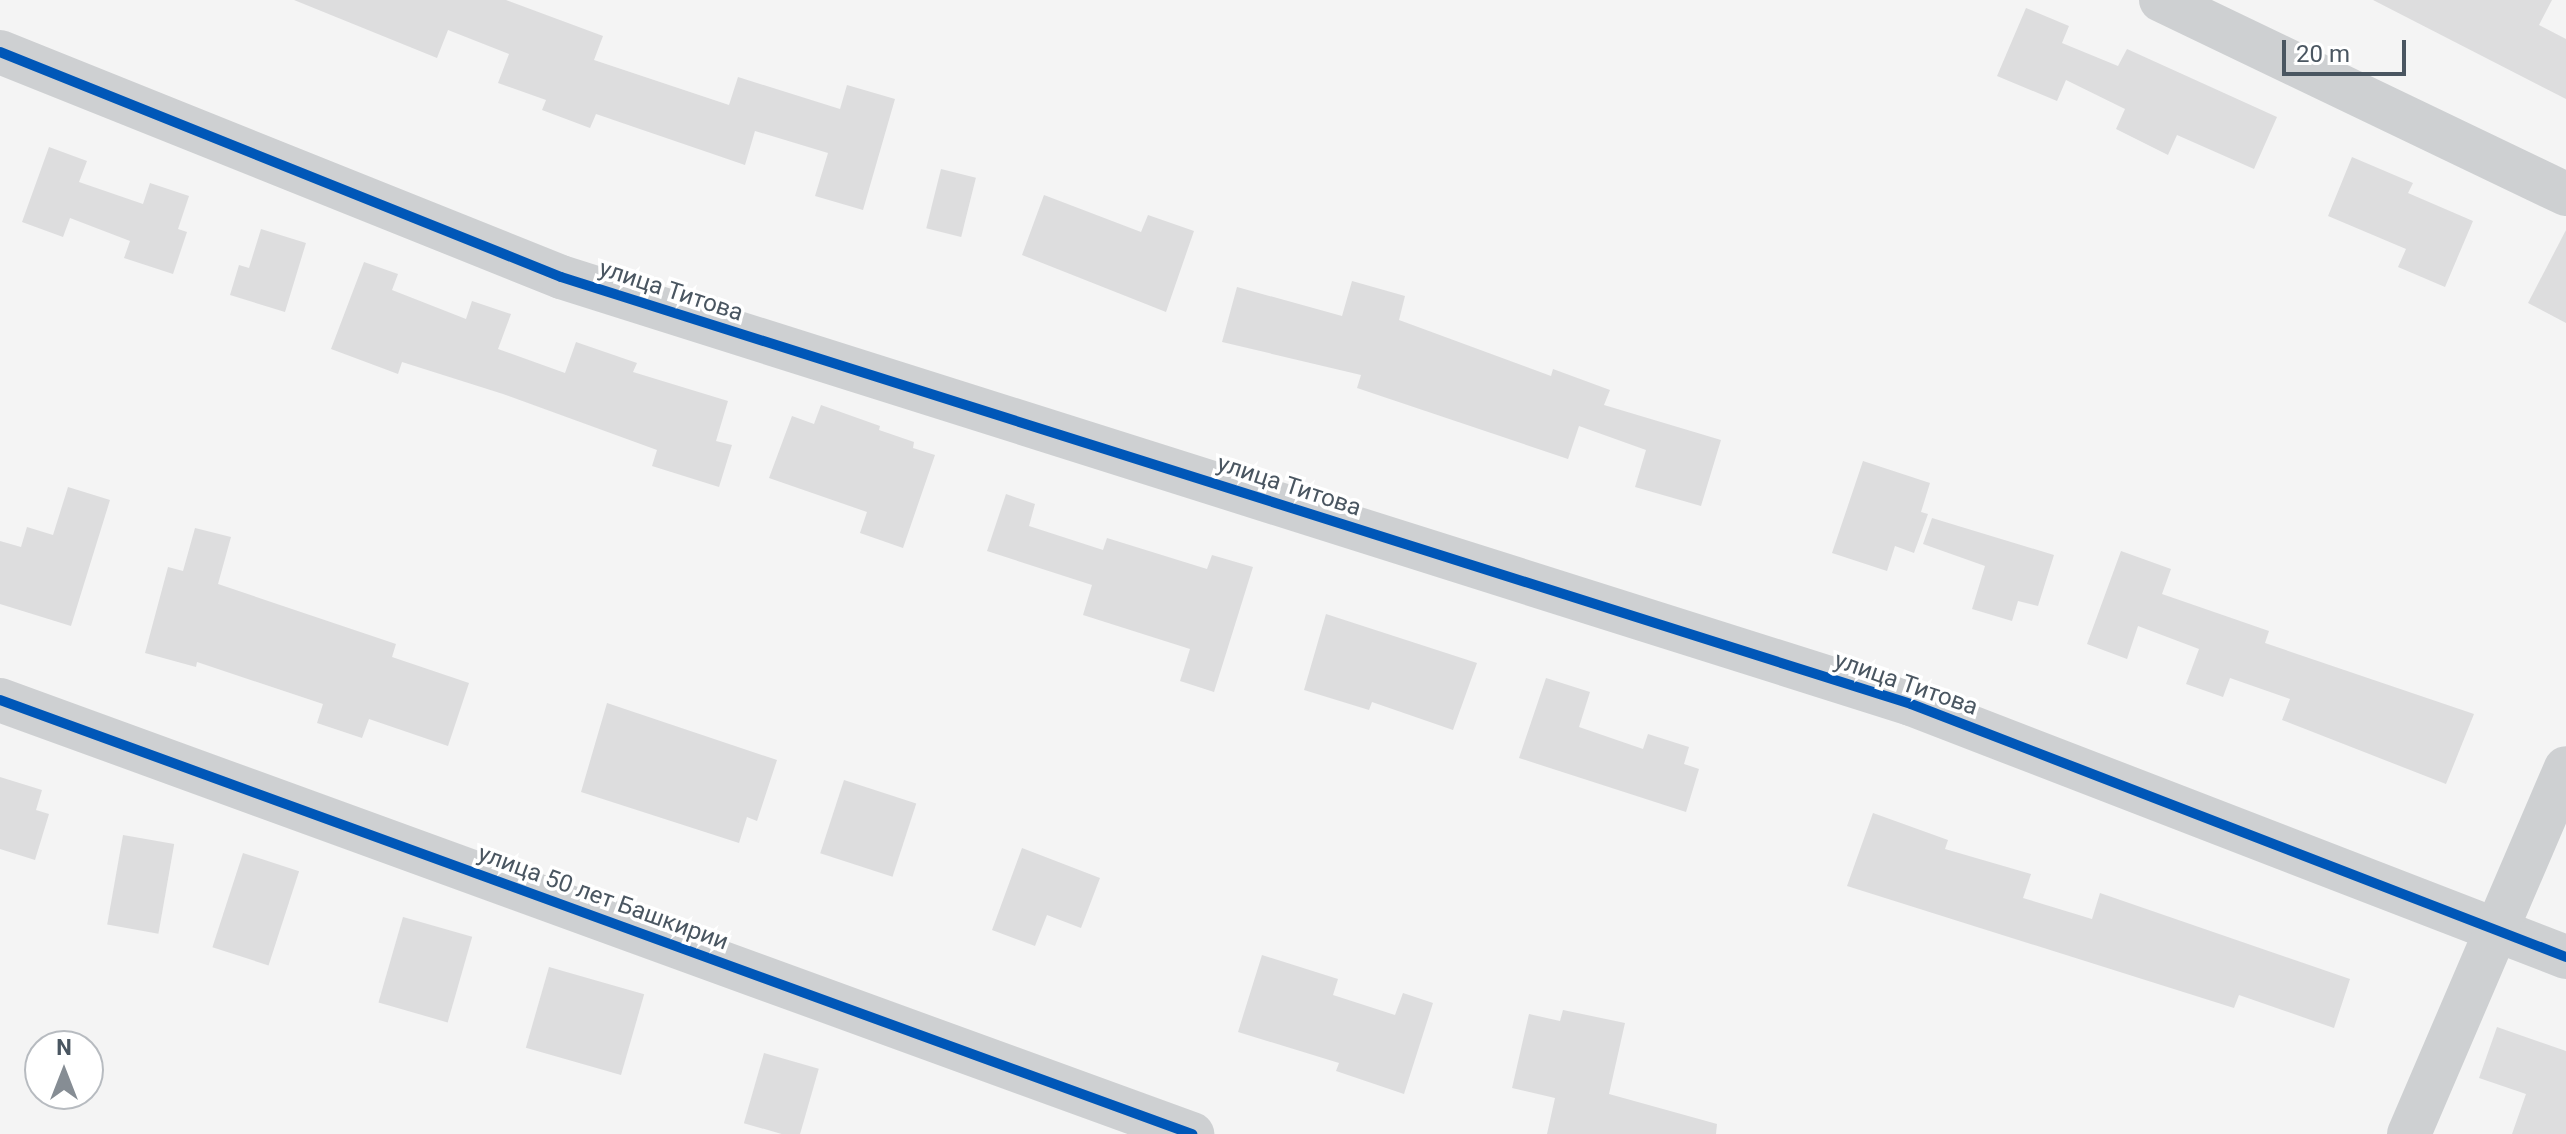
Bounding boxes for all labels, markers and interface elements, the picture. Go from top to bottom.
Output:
scale bar [2286,24,2410,74]
text: 20 m [2296,40,2350,68]
street label: улица Титова [595,254,747,328]
street label: улица Титова [1213,449,1365,523]
street label: улица Титова [1830,646,1982,722]
street label: улица 50 лет Башкирии [474,839,732,957]
north arrow [24,1030,104,1110]
text: N [56,1035,72,1060]

